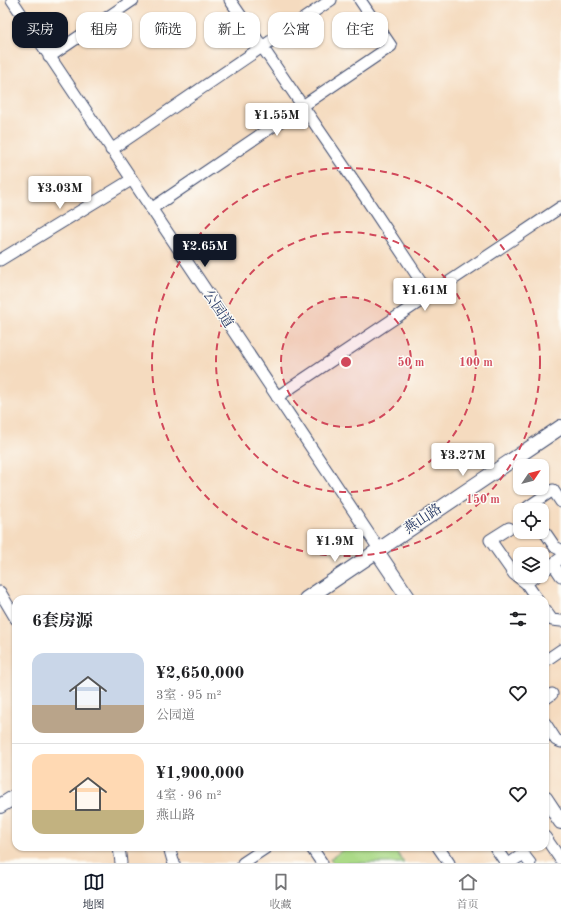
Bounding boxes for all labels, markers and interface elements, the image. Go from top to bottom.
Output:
chip: 买房 [12,12,68,48]
chip: 租房 [76,12,132,48]
chip: 筛选 [140,12,196,48]
chip: 新上 [204,12,260,48]
chip: 公寓 [268,12,324,48]
chip: 住宅 [332,12,388,48]
pin: ¥1.55M [244,103,310,137]
text: ¥1.55M [254,109,300,122]
pin: ¥3.03M [27,176,93,210]
text: ¥3.03M [37,182,83,195]
pin: ¥2.65M [172,234,238,268]
text: ¥2.65M [182,240,228,253]
pin: ¥1.61M [392,278,458,312]
text: ¥1.61M [402,284,448,297]
street label: 公园道 [200,287,236,330]
centre of rings [339,355,353,369]
text: 50 m [398,356,425,369]
text: 100 m [459,357,493,369]
pin: ¥3.27M [430,443,496,477]
text: ¥3.27M [440,449,486,462]
north arrow [513,459,549,495]
map controls [513,459,549,583]
text: 150 m [466,493,500,506]
street label: 燕山路 [401,501,444,537]
button: locate [513,503,549,539]
pin: ¥1.9M [307,529,363,563]
text: ¥1.9M [316,535,354,548]
button: layers [513,547,549,583]
icon: filters [507,608,529,630]
text: 6套房源 [32,613,93,630]
text: ¥2,650,000 [156,665,244,682]
icon: home [64,669,112,717]
icon: heart [507,682,529,704]
text: 3室 · 95 m² [156,689,221,702]
text: 公园道 [156,709,195,722]
text: ¥1,900,000 [156,765,244,782]
icon: home [64,770,112,818]
icon: heart [507,783,529,805]
text: 4室 · 96 m² [156,789,221,802]
text: 燕山路 [156,809,195,822]
tab: 地图 [83,871,105,913]
tab: 收藏 [270,871,292,913]
tab: 首页 [457,871,479,913]

